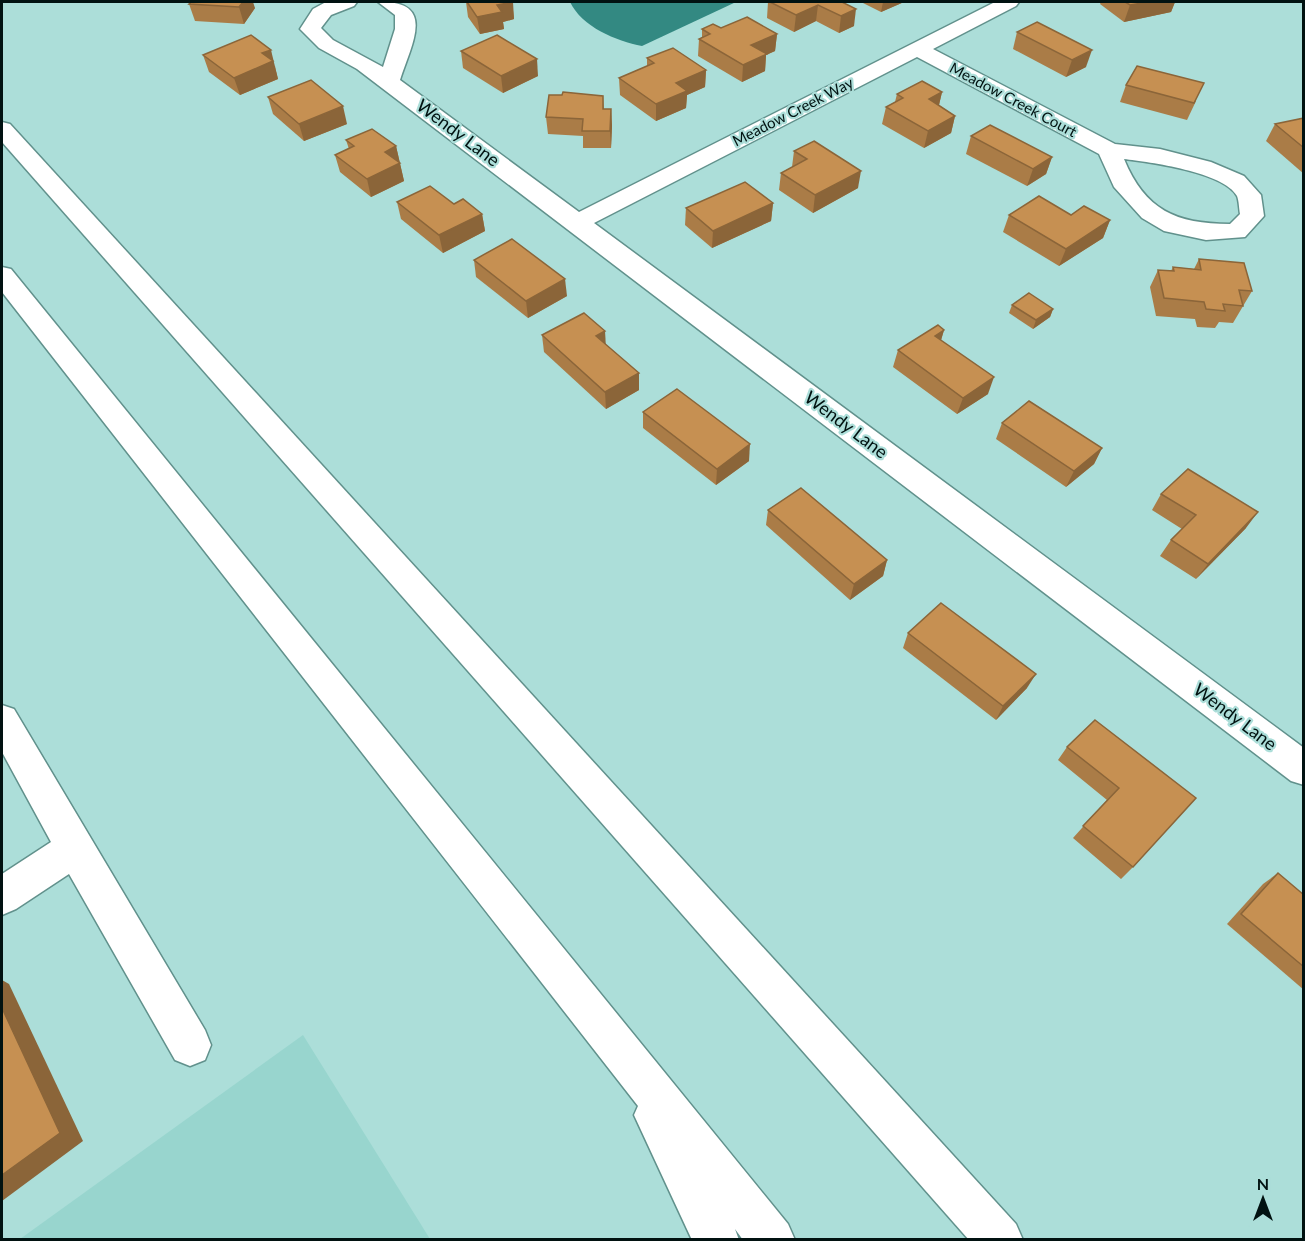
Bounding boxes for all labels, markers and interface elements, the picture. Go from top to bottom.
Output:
street label: Meadow Creek Court [947,58,1081,140]
street label: Meadow Creek Way [729,73,856,149]
street label: Wendy Lane [413,94,505,171]
street label: Wendy Lane [801,386,893,463]
street label: Wendy Lane [1190,678,1282,755]
north arrow [1233,1169,1293,1229]
text: N [1257,1174,1269,1193]

